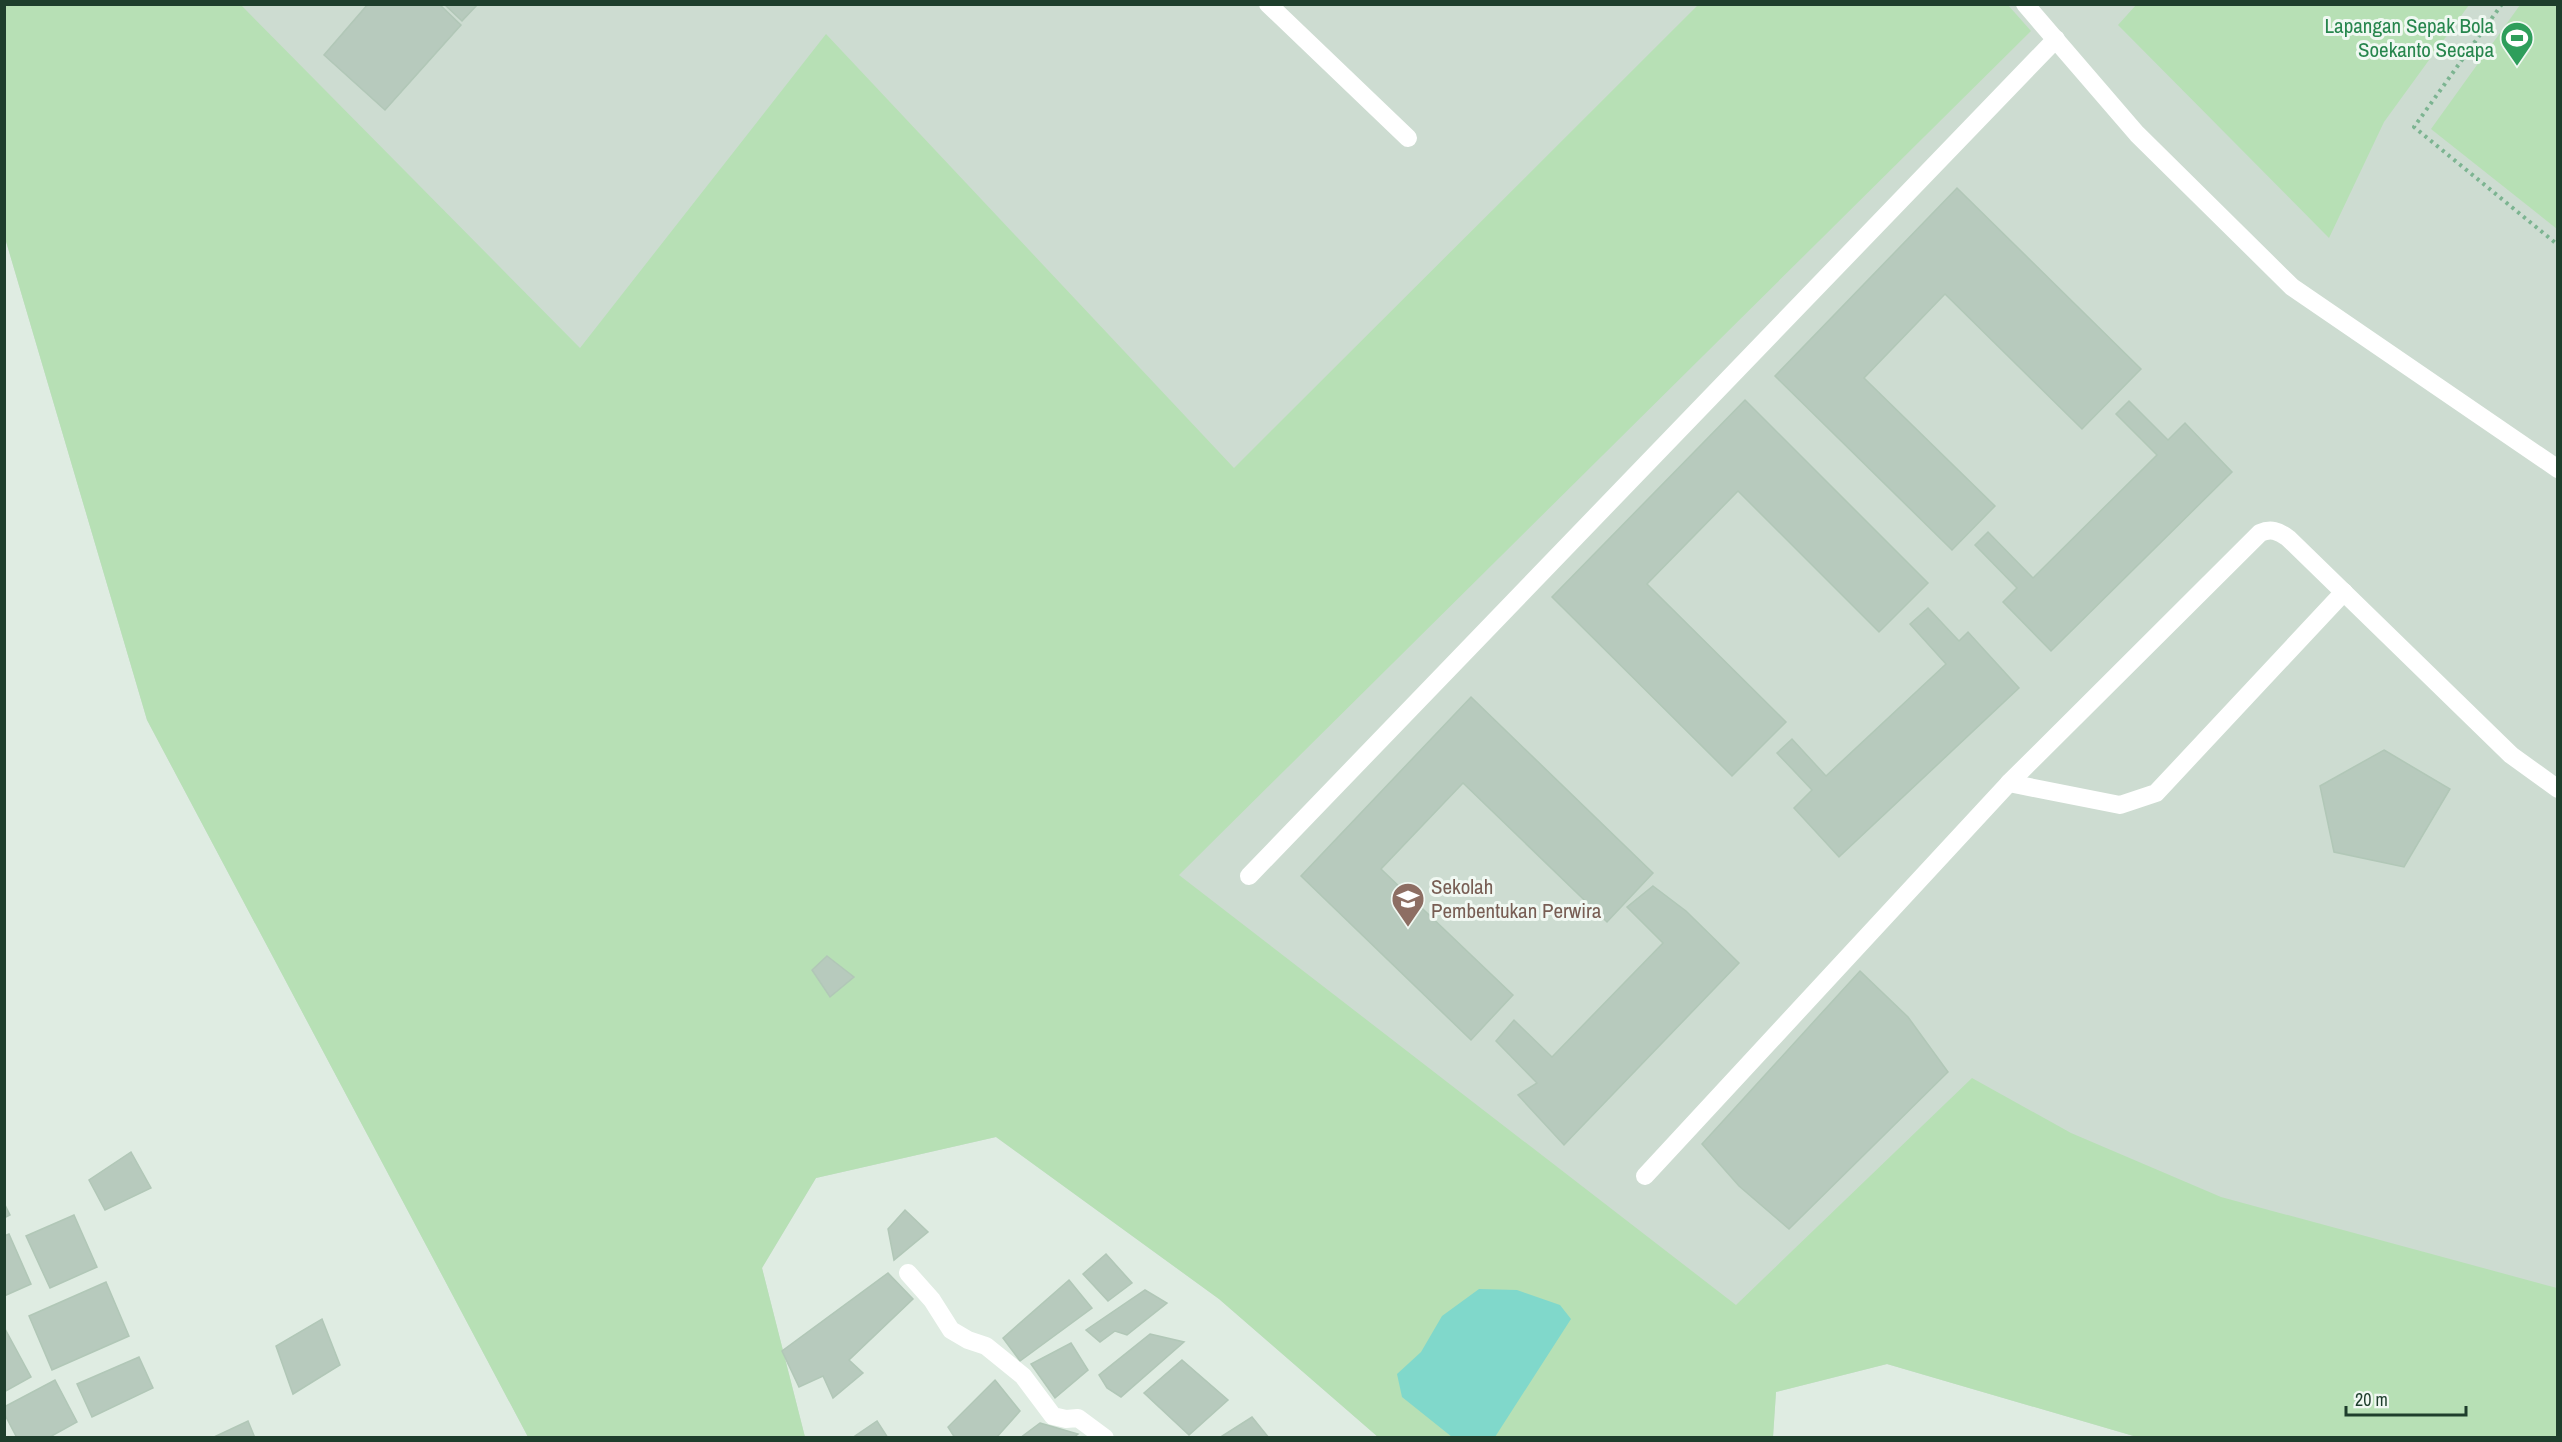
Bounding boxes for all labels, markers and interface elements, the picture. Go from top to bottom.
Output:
place label: Lapangan Sepak Bola Soekanto Secapa [2325,11,2494,64]
sports icon: Lapangan Sepak Bola Soekanto Secapa [2499,20,2535,67]
place label: Sekolah Pembentukan Perwira [1431,872,1602,925]
school or university icon: Sekolah Pembentukan Perwira [1390,881,1426,928]
scale bar [2346,1379,2466,1417]
text: 20 m [2355,1387,2388,1412]

